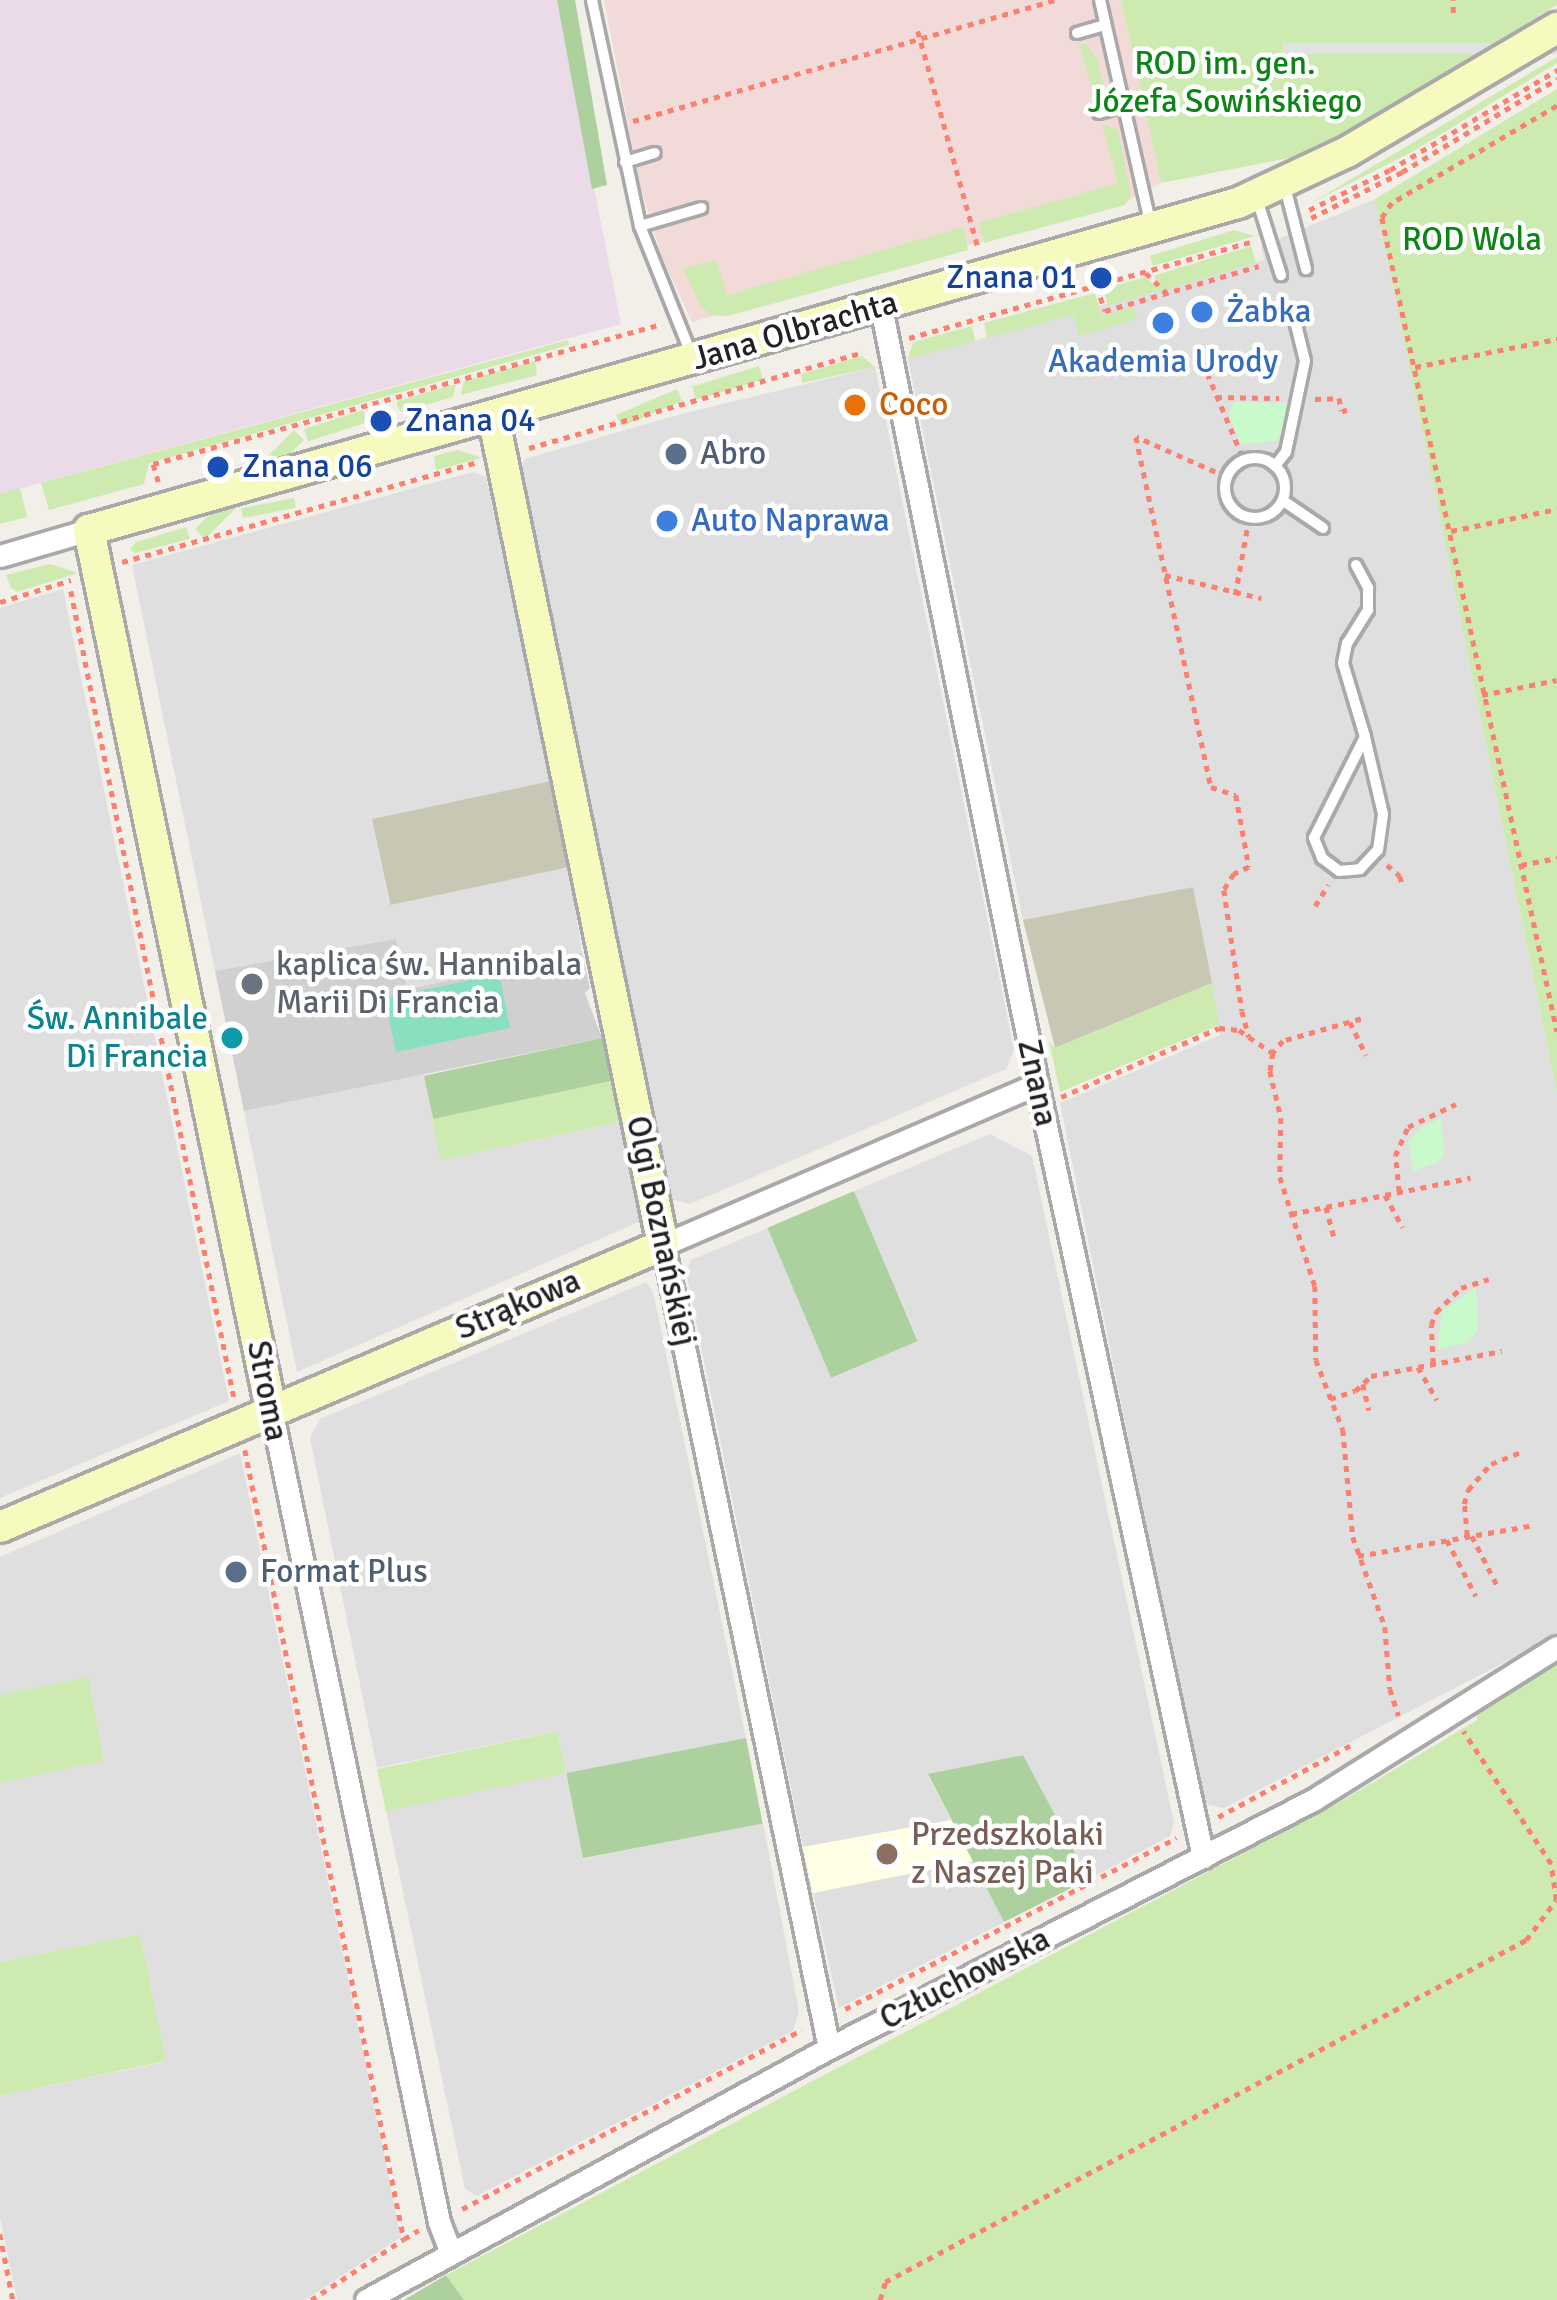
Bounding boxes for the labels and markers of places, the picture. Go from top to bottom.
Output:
place label: Znana 01 [946,258,1077,298]
marker: Znana 01 [1088,265,1114,291]
place label: Żabka [1226,292,1311,332]
marker: Żabka [1189,299,1215,325]
marker: Akademia Urody [1150,310,1176,336]
place label: Akademia Urody [1048,342,1278,382]
place label: Coco [879,385,948,425]
marker: Coco [842,392,868,418]
place label: Znana 04 [405,401,536,441]
marker: Znana 04 [368,408,394,434]
place label: Abro [700,434,766,474]
marker: Abro [663,441,689,467]
place label: Znana 06 [242,447,373,487]
marker: Znana 06 [205,454,231,480]
place label: Auto Naprawa [691,501,890,541]
marker: Auto Naprawa [654,508,680,534]
place label: kaplica św. Hannibala Marii Di Francia [276,945,582,1023]
marker: kaplica św. Hannibala Marii Di Francia [239,971,265,997]
place label: Św. Annibale Di Francia [27,999,208,1077]
marker: Św. Annibale Di Francia [219,1025,245,1051]
place label: Format Plus [260,1552,428,1592]
marker: Format Plus [223,1559,249,1585]
place label: Przedszkolaki z Naszej Paki [911,1815,1104,1893]
marker: Przedszkolaki z Naszej Paki [874,1841,900,1867]

